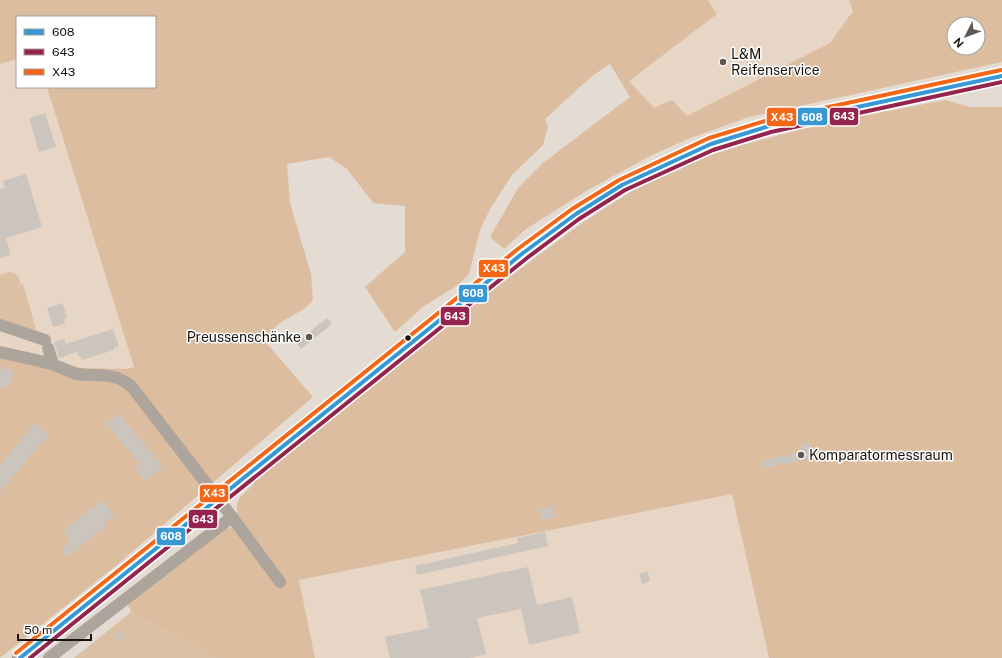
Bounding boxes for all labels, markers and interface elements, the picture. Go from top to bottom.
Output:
legend [16,16,156,88]
north arrow [946,16,986,56]
text: 608 [52,25,75,39]
text: N [951,35,966,50]
text: 643 [52,45,75,59]
place label: L&M Reifenservice [731,46,820,78]
marker: L&M Reifenservice [718,57,728,67]
text: X43 [52,65,75,79]
line badge: X43 [766,107,797,127]
line badge: 608 [797,107,828,126]
line badge: 643 [829,107,859,126]
text: 643 [833,110,855,122]
text: X43 [771,111,793,123]
text: 608 [801,111,823,123]
line badge: X43 [478,259,509,278]
text: X43 [483,262,505,274]
line badge: 608 [458,284,488,303]
text: 608 [462,287,484,299]
line badge: 643 [440,306,470,326]
text: 643 [444,310,466,322]
place label: Preussenschänke [187,329,301,345]
marker: Preussenschänke [304,332,314,342]
unlabelled marker [403,333,413,343]
place label: Komparatormessraum [809,447,953,463]
marker: Komparatormessraum [796,450,806,460]
line badge: X43 [199,484,229,503]
text: X43 [203,487,225,499]
line badge: 643 [188,509,218,529]
text: 643 [192,513,214,525]
line badge: 608 [156,527,186,546]
text: 608 [160,530,182,542]
scale bar [18,616,91,642]
text: 50 m [24,623,52,637]

